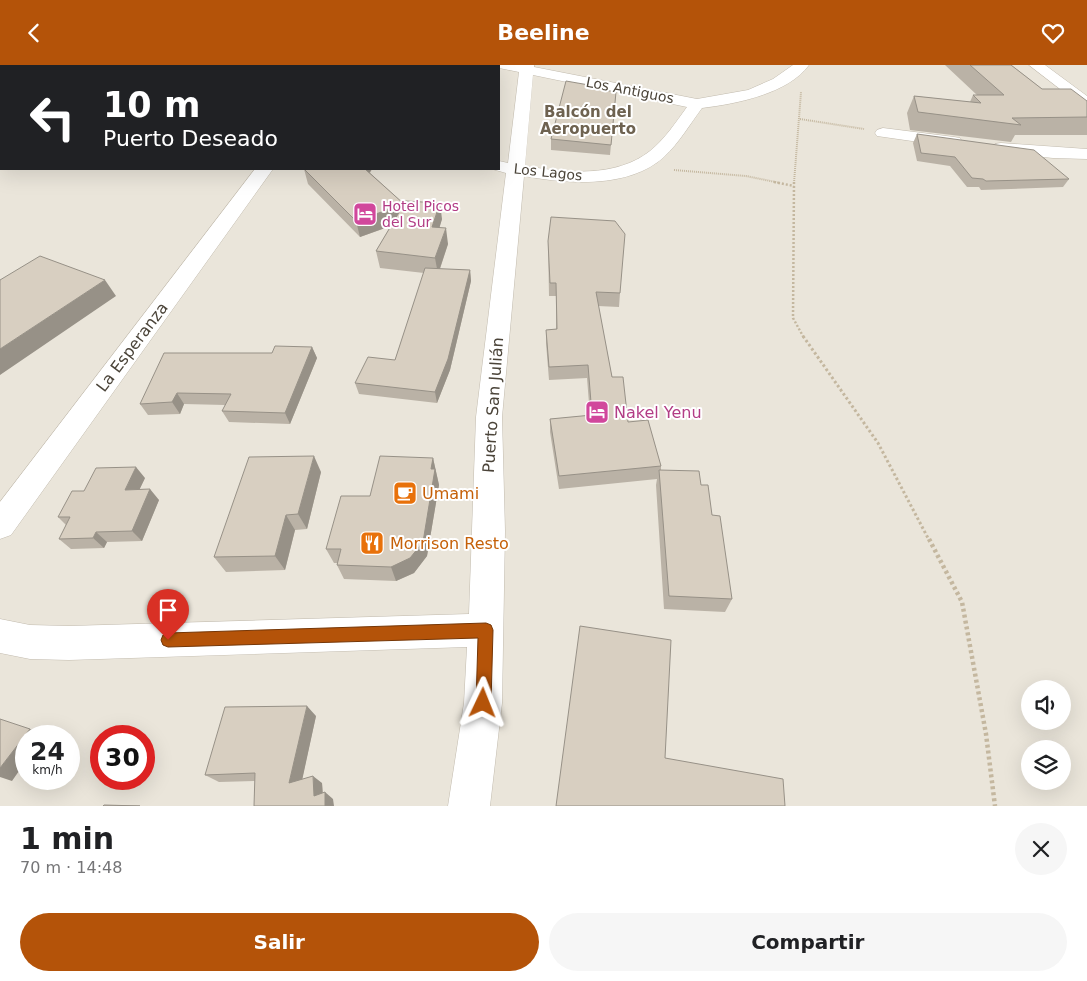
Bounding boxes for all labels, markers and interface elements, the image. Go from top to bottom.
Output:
icon: back [20,19,48,47]
icon: heart [1039,19,1067,47]
text: Beeline [497,20,590,45]
street label: Los Antiguos [585,74,675,106]
icon: left [20,85,85,150]
text: 10 m [103,85,200,125]
district label: Balcón del Aeropuerto [540,103,636,138]
text: Puerto Deseado [103,126,278,151]
street label: Los Lagos [513,160,583,184]
place label: Hotel Picos del Sur [382,198,459,230]
hotel icon: Hotel Picos del Sur [352,201,378,227]
street label: La Esperanza [92,299,172,395]
street label: Puerto San Julián [479,337,507,473]
hotel icon: Nakel Yenu [584,399,610,425]
place label: Nakel Yenu [614,403,702,422]
cafe icon: Umami [392,480,418,506]
place label: Umami [422,484,479,503]
restaurant icon: Morrison Resto [359,530,385,556]
place label: Morrison Resto [390,534,509,553]
pin [147,589,189,640]
icon: arrive [154,596,182,624]
position arrow [456,676,508,728]
map controls [1021,680,1071,790]
button: sound [1021,680,1071,730]
speed limit sign: 30 [90,725,155,790]
text: 24 [30,737,65,766]
button: layers [1021,740,1071,790]
text: km/h [32,763,63,777]
text: 1 min [20,821,114,856]
button: close [1015,823,1067,875]
text: 70 m · 14:48 [20,858,122,877]
button: Salir [20,913,539,971]
button: Compartir [549,913,1067,971]

